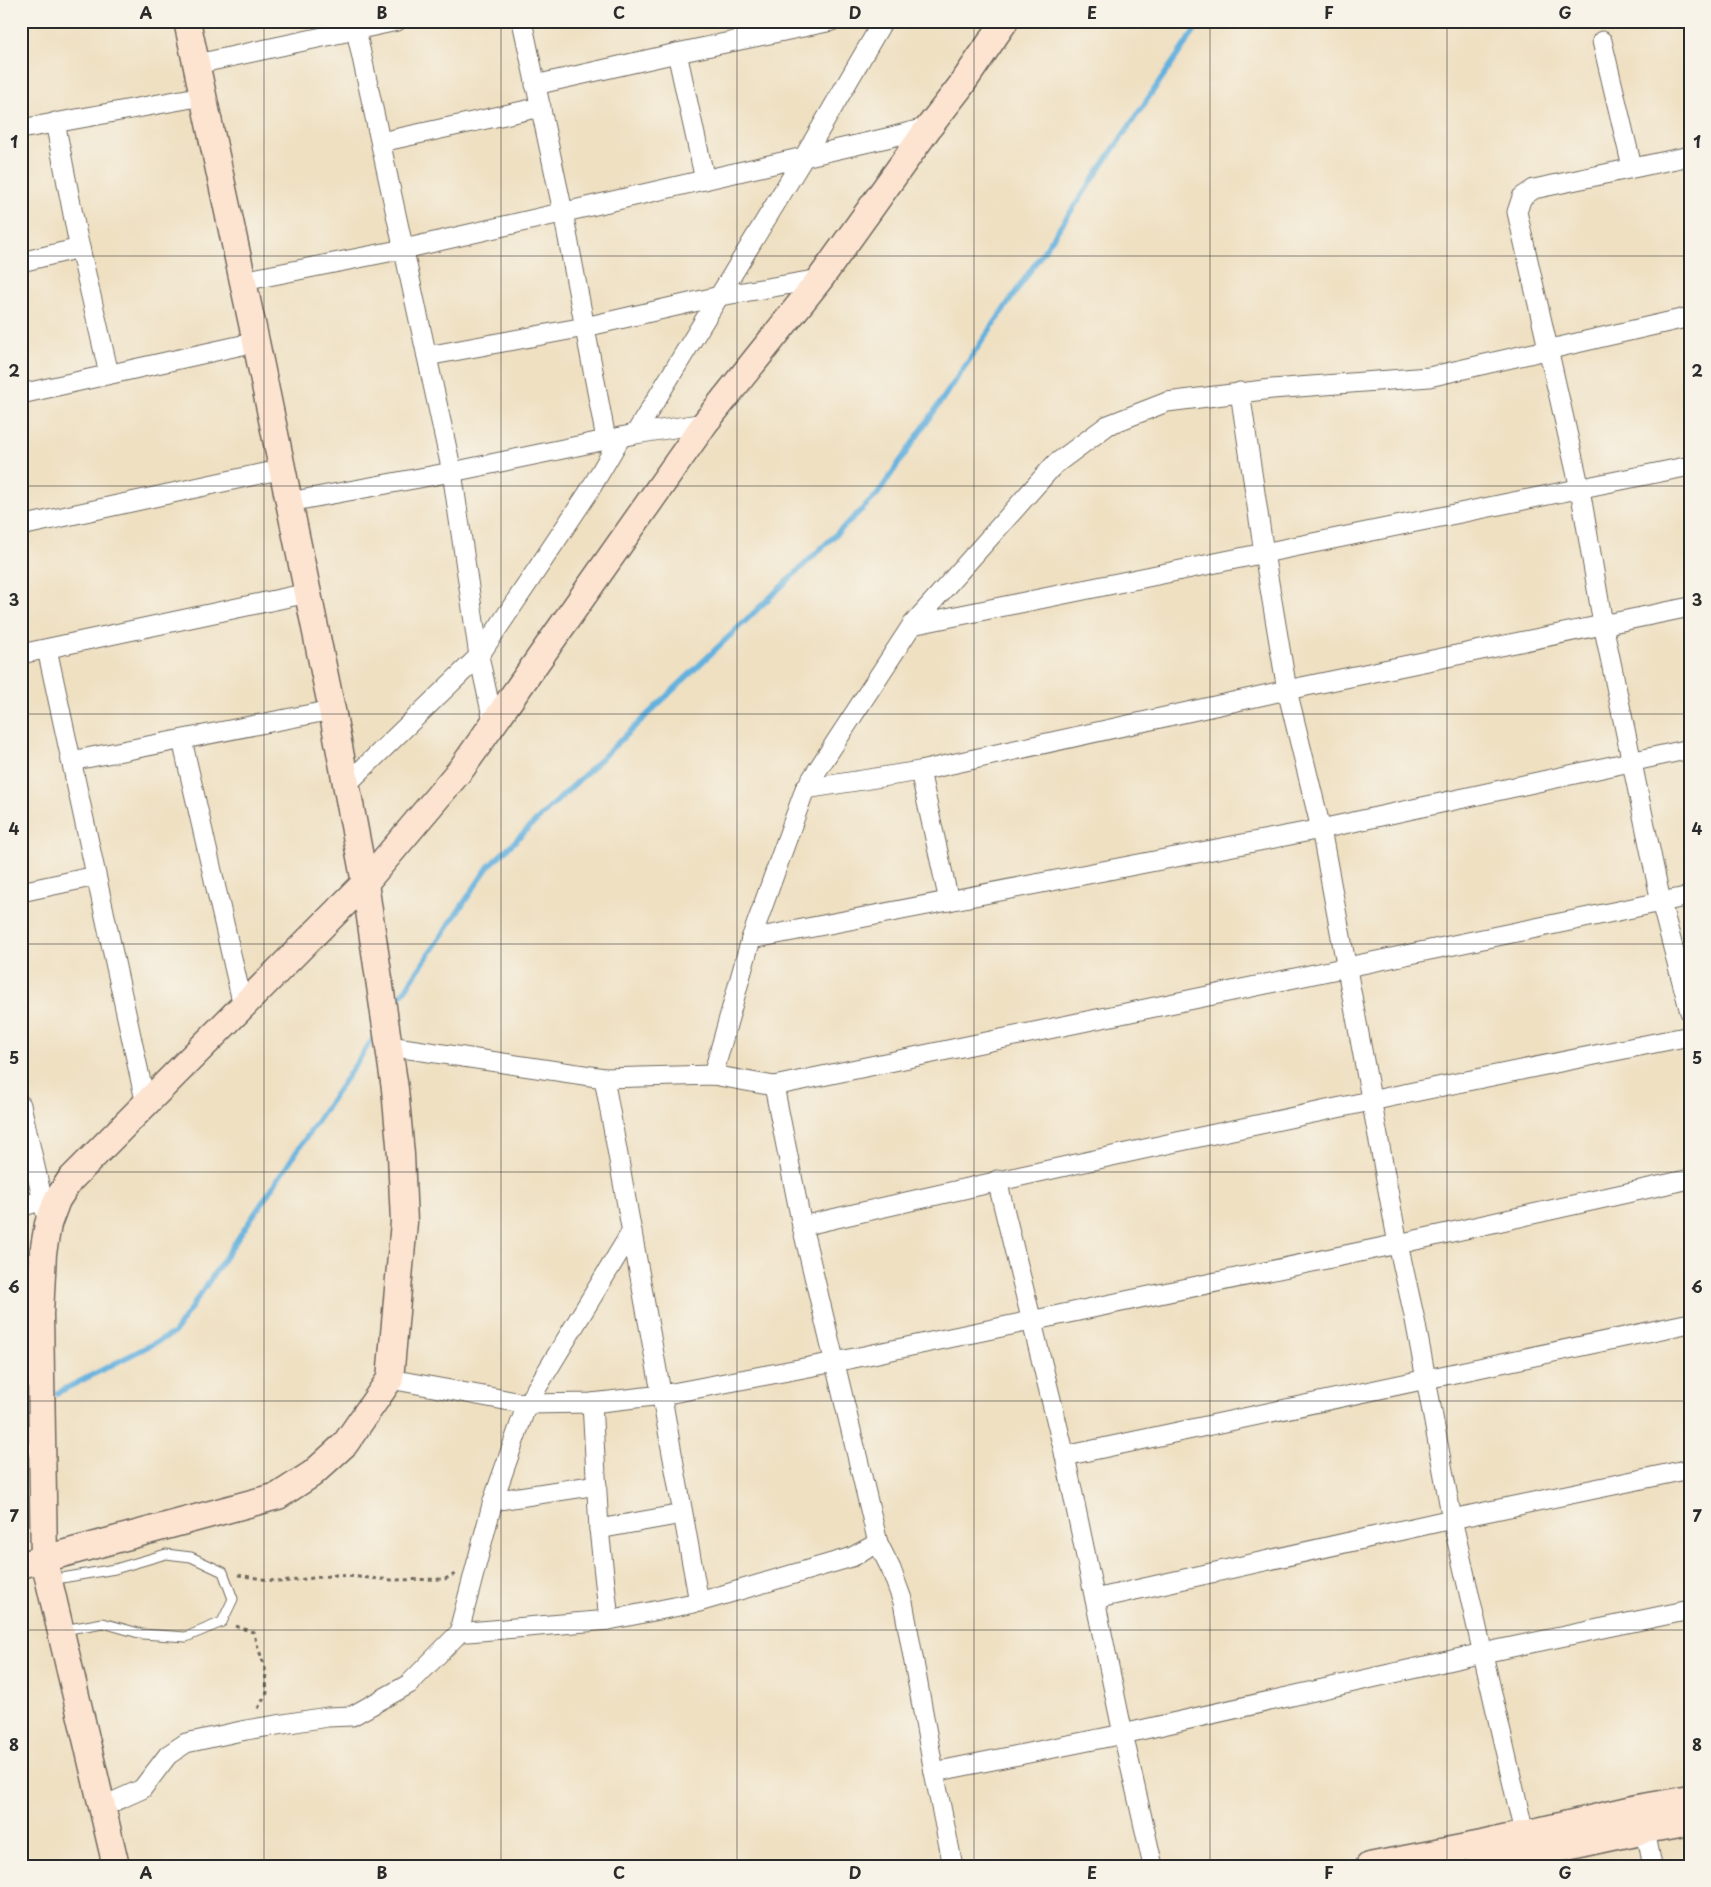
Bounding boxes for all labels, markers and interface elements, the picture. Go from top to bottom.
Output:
text: A [140,0,153,24]
text: B [377,0,388,24]
text: C [613,0,625,24]
text: D [849,0,861,24]
text: E [1087,0,1097,24]
text: F [1324,0,1334,24]
text: G [1558,0,1572,24]
text: 1 [10,129,18,153]
text: 1 [1693,129,1701,153]
text: 2 [8,358,20,382]
text: 2 [1691,358,1703,382]
text: 3 [9,587,19,611]
text: 3 [1692,587,1702,611]
text: 4 [9,816,20,840]
text: 4 [1692,816,1703,840]
text: 5 [9,1045,19,1069]
text: 5 [1692,1045,1702,1069]
text: 6 [8,1274,20,1298]
text: 6 [1691,1274,1703,1298]
text: 7 [9,1503,19,1527]
text: 7 [1692,1503,1702,1527]
text: 8 [9,1732,19,1756]
text: 8 [1692,1732,1702,1756]
text: A [140,1860,153,1884]
text: B [377,1860,388,1884]
text: C [613,1860,625,1884]
text: D [849,1860,861,1884]
text: E [1087,1860,1097,1884]
text: F [1324,1860,1334,1884]
text: G [1558,1860,1572,1884]

